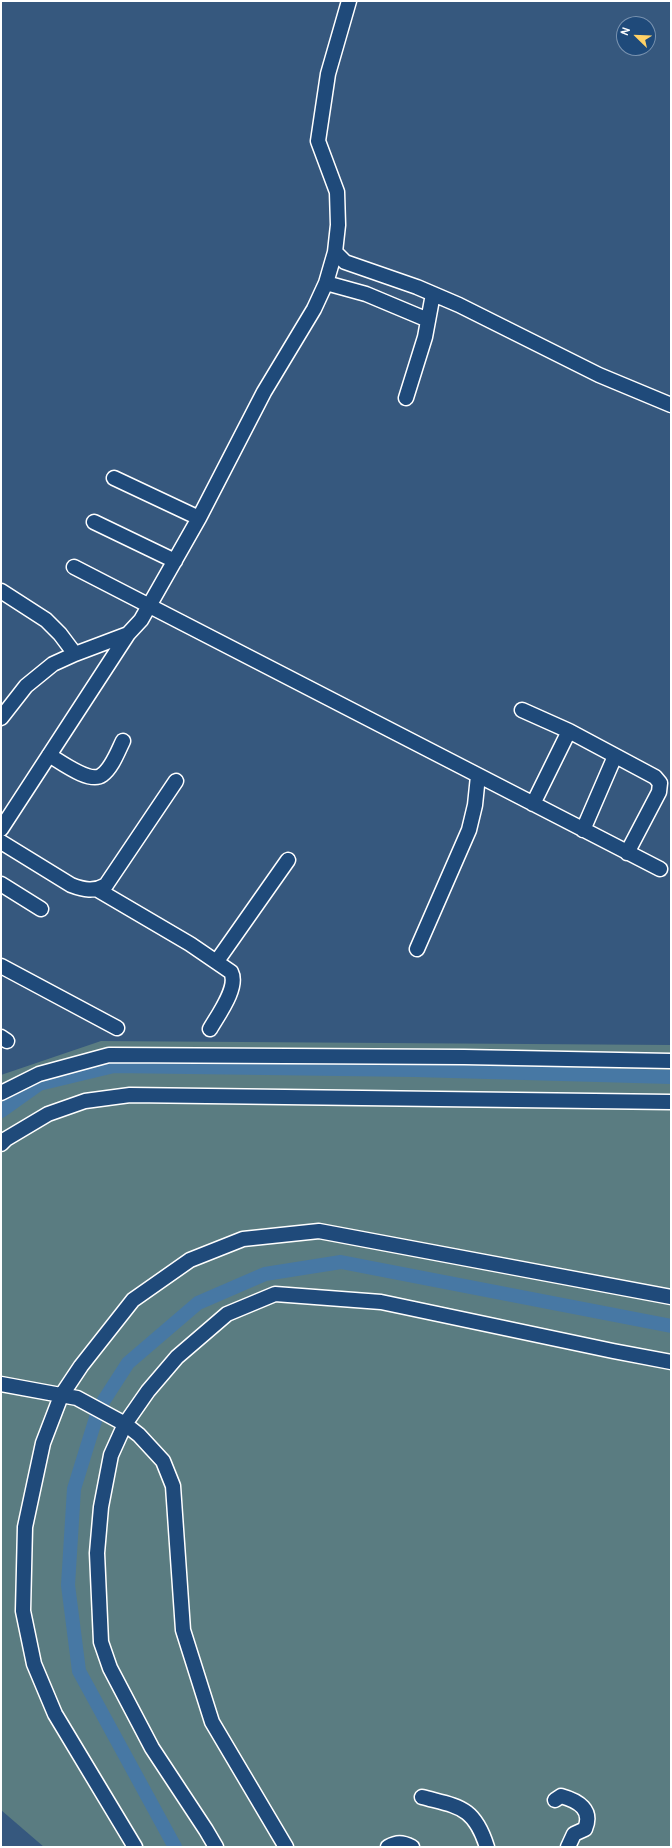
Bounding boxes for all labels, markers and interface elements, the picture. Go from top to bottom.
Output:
north arrow [616,16,656,56]
text: N [618,26,633,37]

